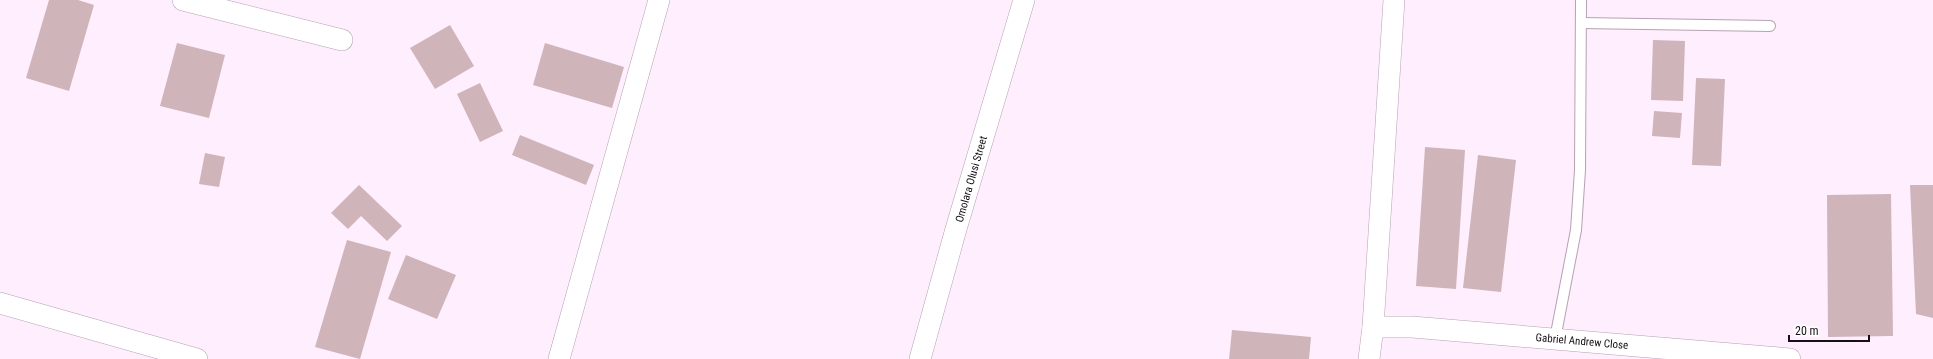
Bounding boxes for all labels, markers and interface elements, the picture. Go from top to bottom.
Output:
street label: Omolara Olusi Street [953,134,990,224]
scale bar [1789,317,1869,343]
text: 20 m [1795,324,1819,338]
street label: Gabriel Andrew Close [1535,331,1629,352]

